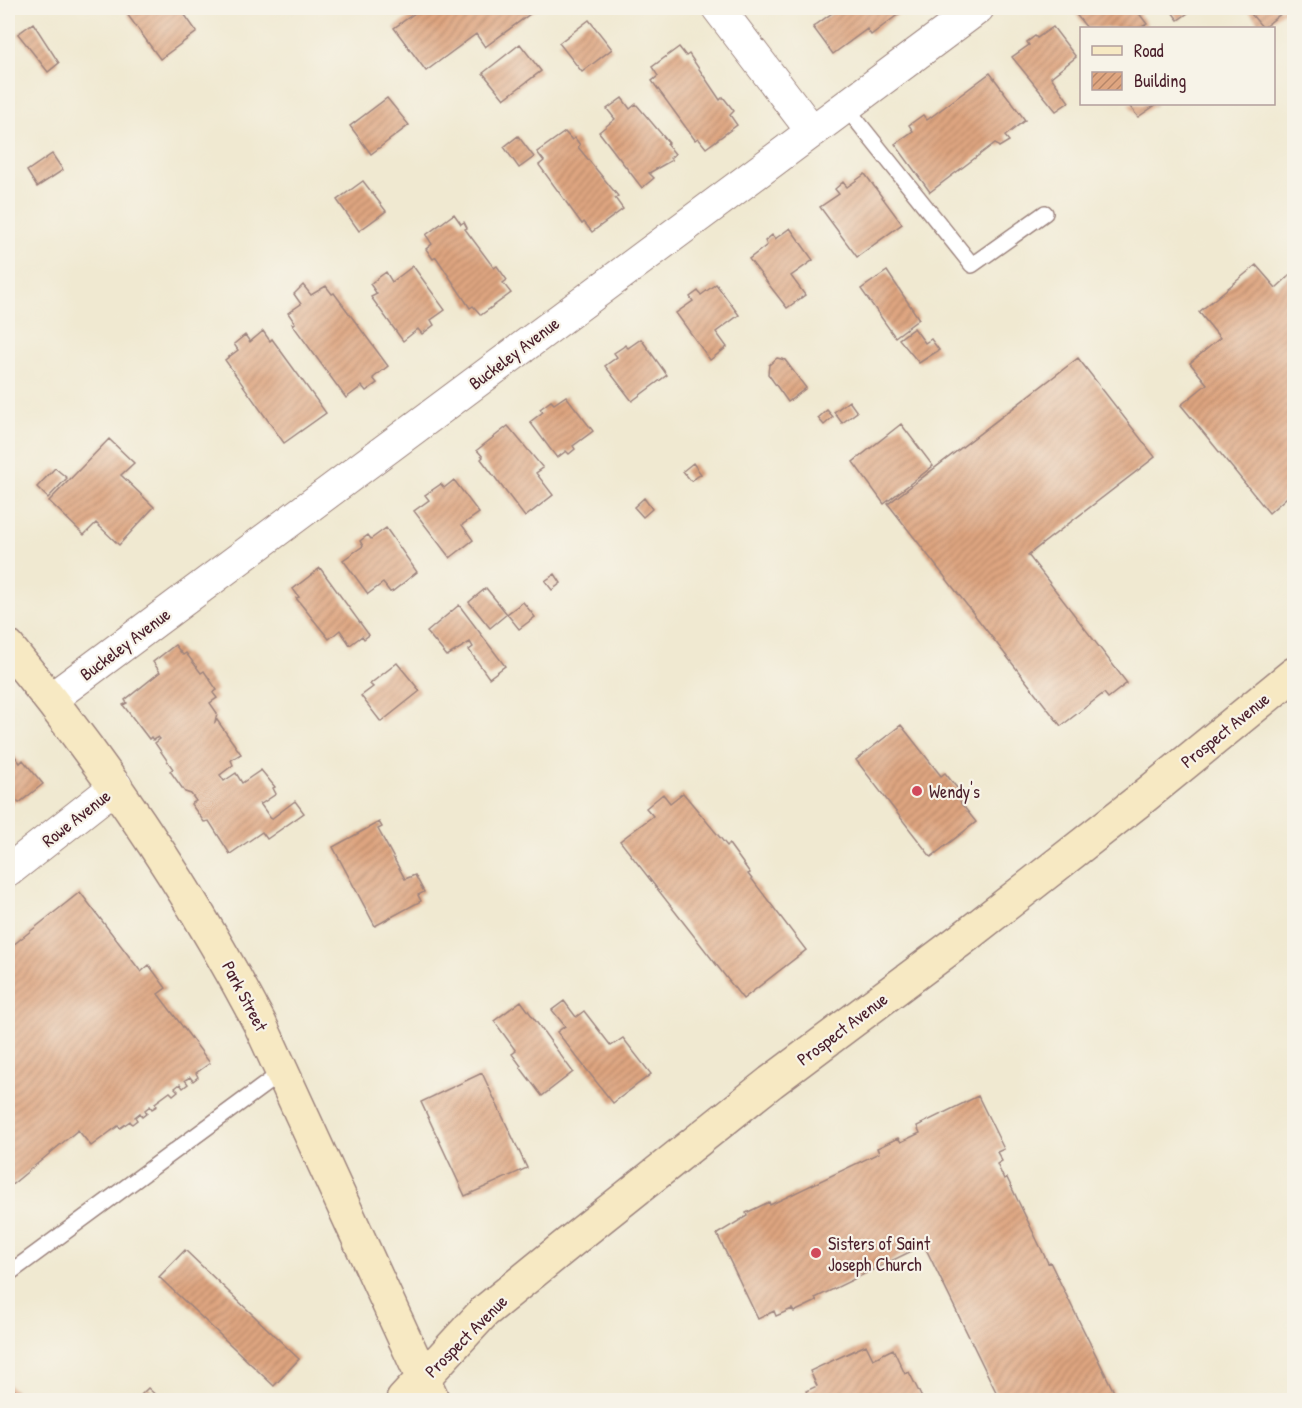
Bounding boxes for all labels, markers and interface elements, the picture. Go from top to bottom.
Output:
legend [1080,27,1275,105]
text: Road [1134,38,1164,63]
text: Building [1134,68,1186,93]
street label: Buckeley Avenue [464,311,564,395]
street label: Buckeley Avenue [75,602,175,686]
street label: Prospect Avenue [1175,686,1275,774]
place label: Wendy's [929,779,980,804]
street label: Rowe Avenue [37,783,115,853]
marker: Wendy's [910,784,924,798]
street label: Park Street [216,957,274,1036]
street label: Prospect Avenue [792,987,892,1071]
place label: Sisters of Saint Joseph Church [828,1231,931,1277]
marker: Sisters of Saint Joseph Church [809,1246,823,1260]
street label: Prospect Avenue [419,1289,513,1383]

